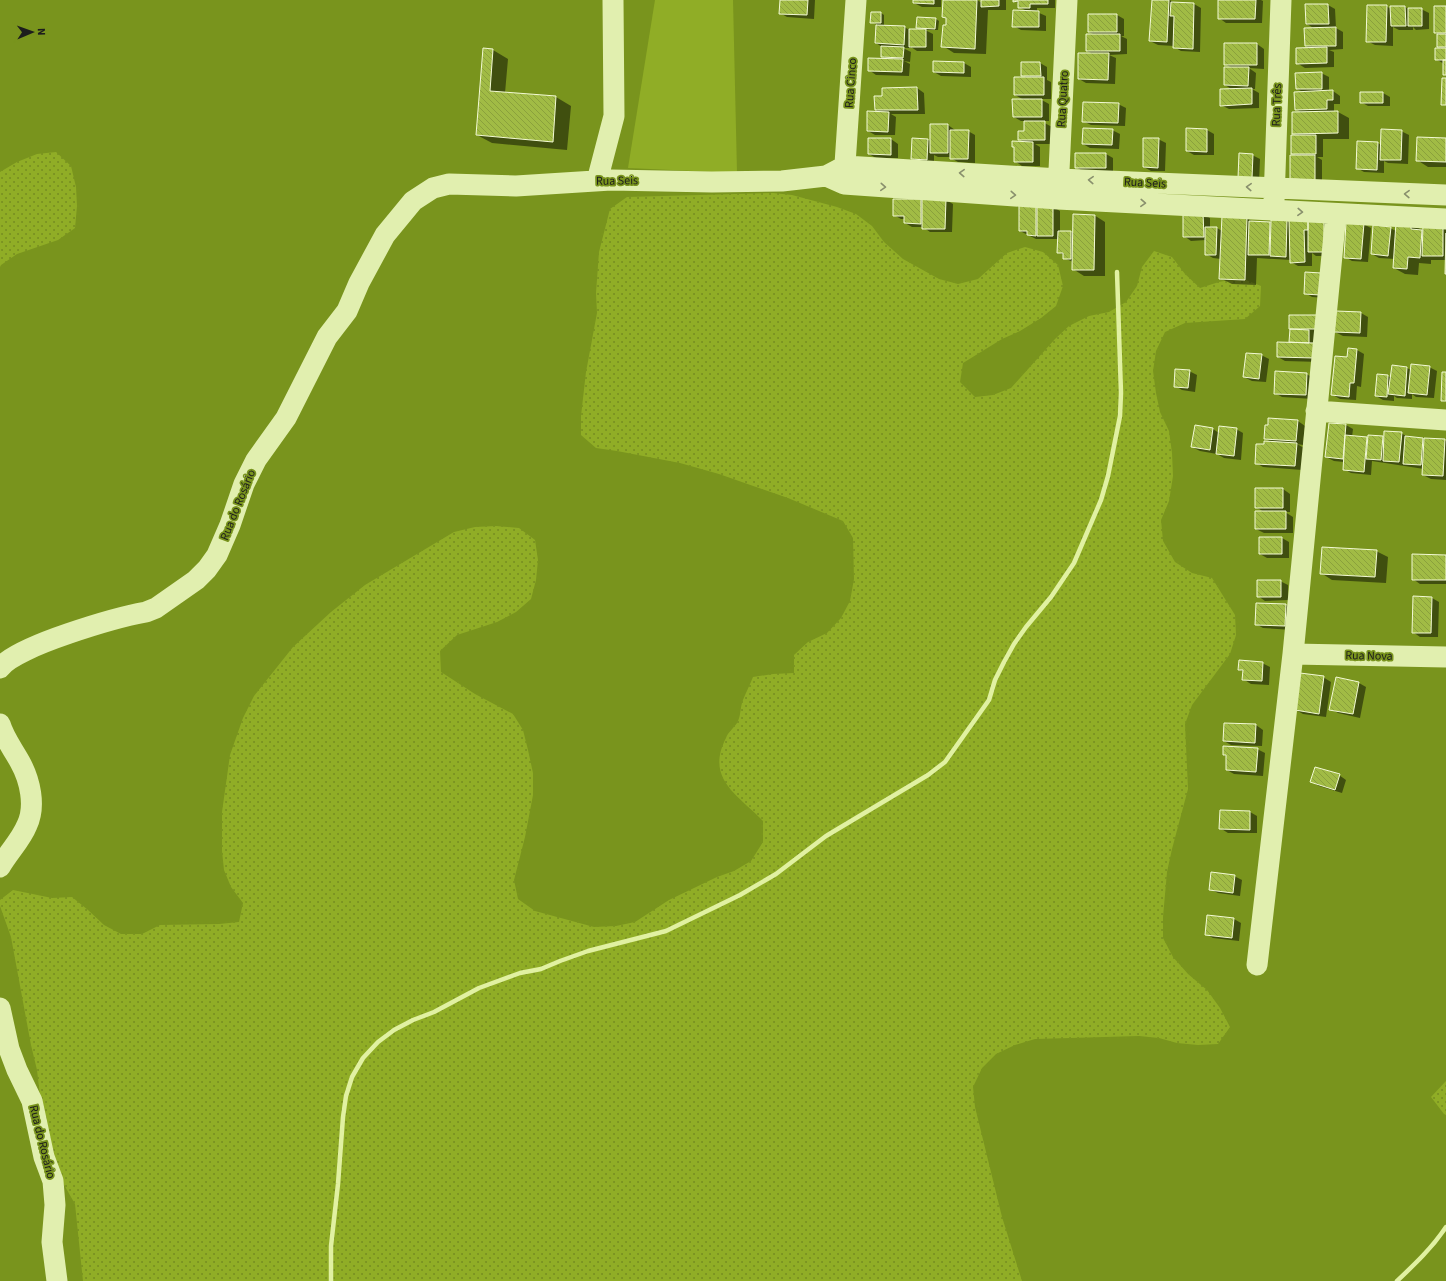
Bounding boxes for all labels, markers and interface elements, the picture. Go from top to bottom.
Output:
north arrow [12,12,52,52]
text: N [34,28,49,36]
street label: Rua Cinco [841,58,861,108]
street label: Rua Quatro [1053,70,1073,128]
street label: Rua Três [1268,83,1286,127]
one-way arrow [958,169,965,178]
street label: Rua Seis [596,172,638,190]
street label: Rua Seis [1124,173,1166,193]
one-way arrow [1088,176,1094,185]
one-way arrow [880,182,886,191]
one-way arrow [1246,183,1252,192]
one-way arrow [1404,189,1410,198]
one-way arrow [1010,191,1016,200]
one-way arrow [1140,199,1146,207]
one-way arrow [1297,207,1303,216]
street label: Rua do Rosário [216,467,260,543]
street label: Rua Nova [1345,647,1393,665]
street label: Rua do Rosário [25,1103,59,1181]

